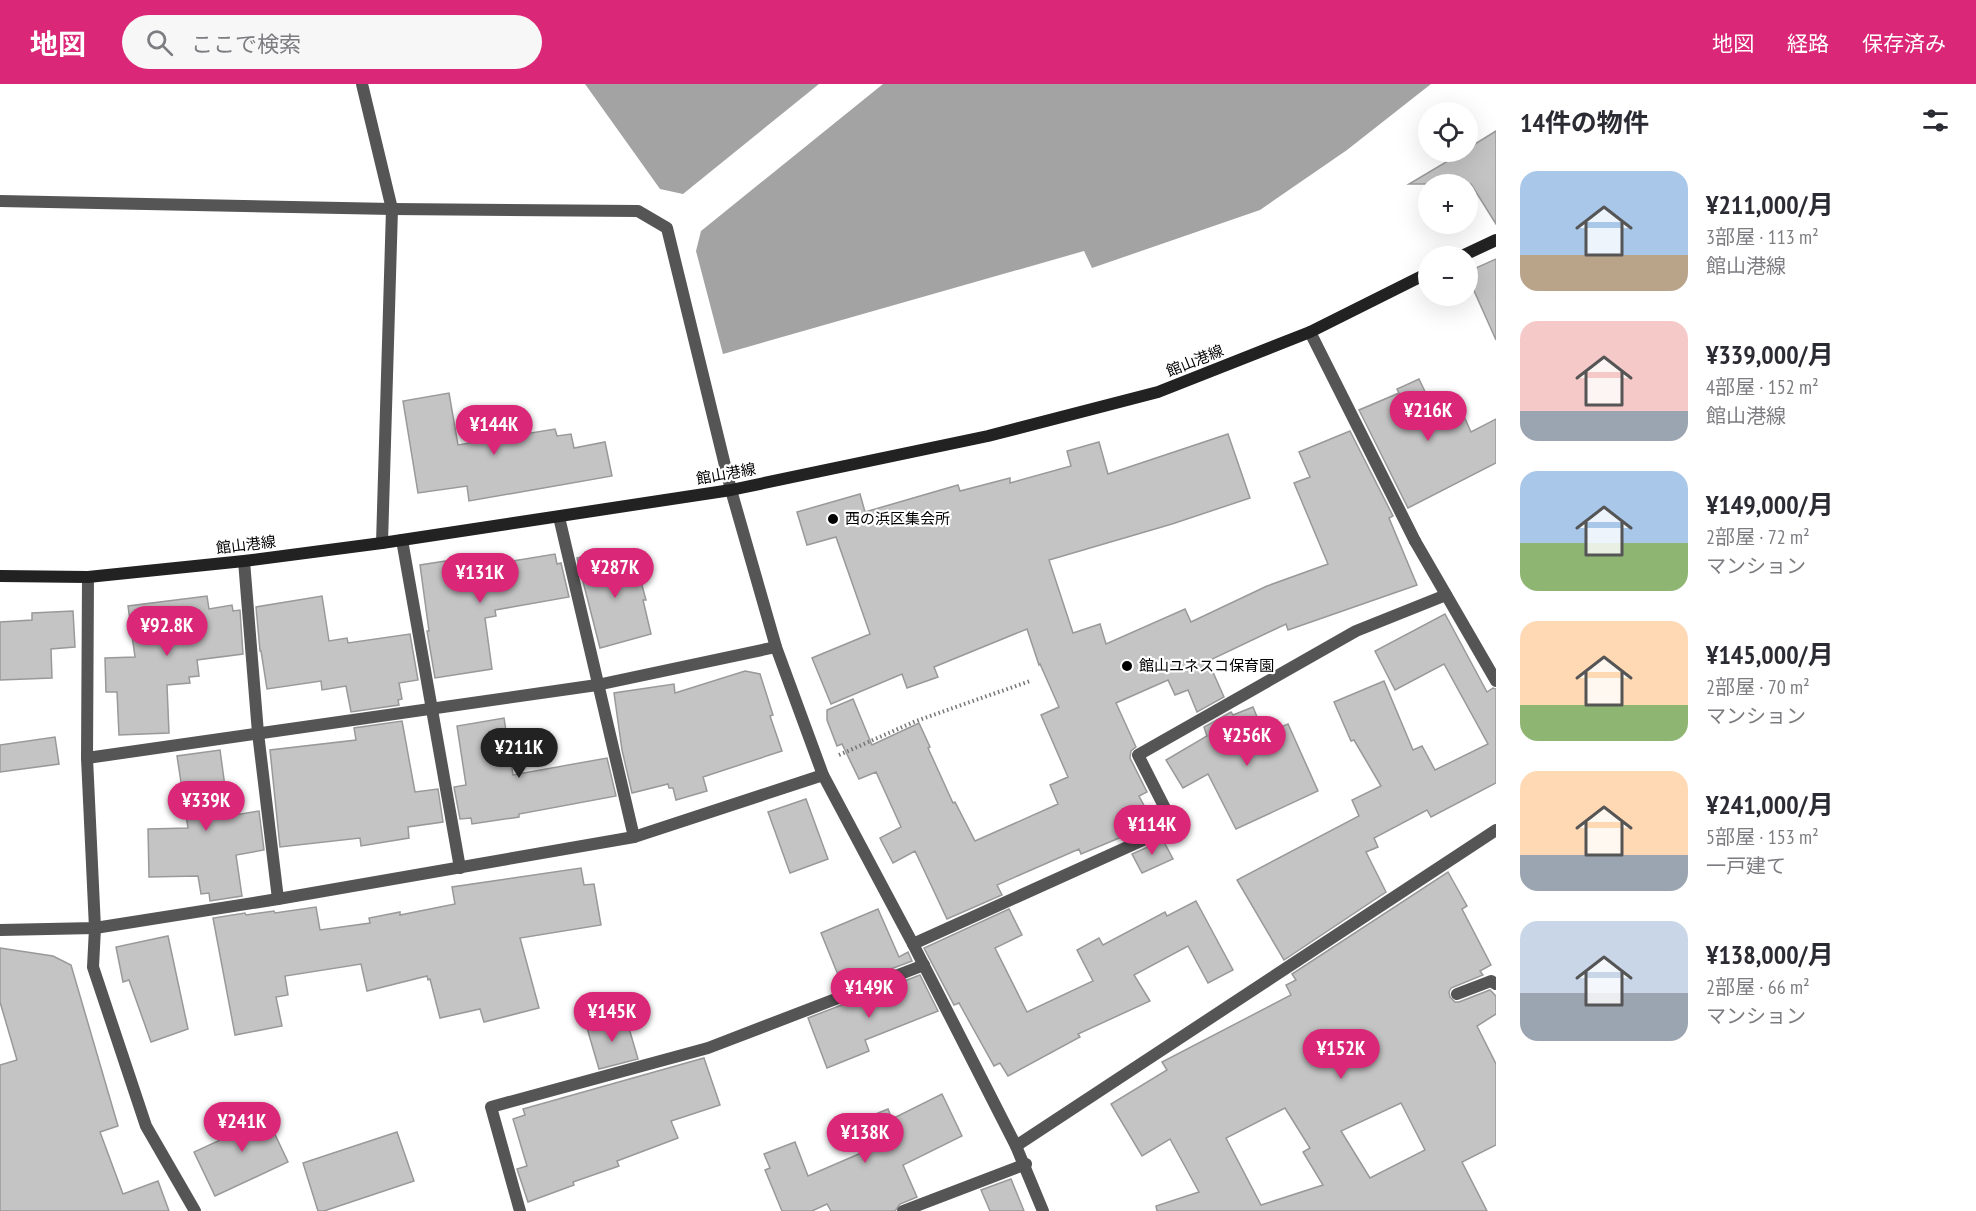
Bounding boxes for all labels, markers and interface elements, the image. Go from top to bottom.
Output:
search box [122,15,542,69]
text: 地図 [30,25,86,62]
icon: search [143,26,176,59]
text: ここで検索 [191,30,301,58]
text: 地図 [1712,30,1754,57]
text: 経路 [1787,30,1829,57]
text: 保存済み [1862,30,1946,57]
map controls [1418,102,1478,306]
button: locate [1418,102,1478,162]
icon: filters [1919,104,1952,137]
text: 14件の物件 [1520,106,1649,139]
button: + [1418,174,1478,234]
text: ¥211,000/月 [1706,188,1834,221]
icon: home [1568,195,1640,267]
text: 3部屋 · 113 m² [1706,224,1819,250]
button: − [1418,246,1478,306]
text: 館山港線 [1706,253,1786,279]
text: ¥339,000/月 [1706,338,1834,371]
street label: 館山港線 [1163,340,1226,381]
icon: home [1568,345,1640,417]
text: 4部屋 · 152 m² [1706,374,1819,400]
pin: ¥216K [1386,391,1470,442]
text: ¥216K [1404,397,1452,423]
text: 館山港線 [1706,403,1786,429]
pin: ¥144K [452,405,536,456]
text: ¥144K [470,411,518,437]
street label: 館山港線 [695,459,757,488]
text: ¥149,000/月 [1706,488,1834,521]
icon: home [1568,495,1640,567]
place label: 西の浜区集会所 [845,509,950,528]
marker: 西の浜区集会所 [826,512,840,526]
text: 2部屋 · 72 m² [1706,524,1810,550]
street label: 館山港線 [215,531,277,558]
pin: ¥287K [573,548,657,599]
pin: ¥131K [438,553,522,604]
text: マンション [1706,553,1806,579]
text: ¥287K [591,554,639,580]
text: ¥131K [456,559,504,585]
pin: ¥92.8K [118,606,216,657]
text: ¥92.8K [141,612,193,638]
text: ¥145,000/月 [1706,638,1834,671]
icon: home [1568,645,1640,717]
place label: 館山ユネスコ保育園 [1139,656,1274,675]
marker: 館山ユネスコ保育園 [1120,659,1134,673]
text: 2部屋 · 70 m² [1706,674,1810,700]
text: マンション [1706,703,1806,729]
pin: ¥256K [1205,716,1289,767]
text: ¥256K [1223,722,1271,748]
pin: ¥211K [477,728,561,779]
text: ¥211K [495,734,543,760]
pin: ¥339K [164,781,248,832]
text: ¥339K [182,787,230,813]
text: ¥241,000/月 [1706,788,1834,821]
icon: home [1568,795,1640,867]
pin: ¥114K [1110,805,1194,856]
text: ¥114K [1128,811,1176,837]
text: 5部屋 · 153 m² [1706,824,1819,850]
text: 一戸建て [1706,853,1786,879]
text: ¥138,000/月 [1706,938,1834,971]
icon: home [1568,945,1640,1017]
pin: ¥149K [827,968,911,1019]
text: ¥149K [845,974,893,1000]
text: 2部屋 · 66 m² [1706,974,1810,1000]
pin: ¥145K [570,992,654,1043]
text: ¥145K [588,998,636,1024]
text: マンション [1706,1003,1806,1029]
pin: ¥152K [1299,1029,1383,1080]
text: ¥152K [1317,1035,1365,1061]
pin: ¥241K [200,1102,284,1153]
text: ¥241K [218,1108,266,1134]
pin: ¥138K [823,1113,907,1164]
text: ¥138K [841,1119,889,1145]

